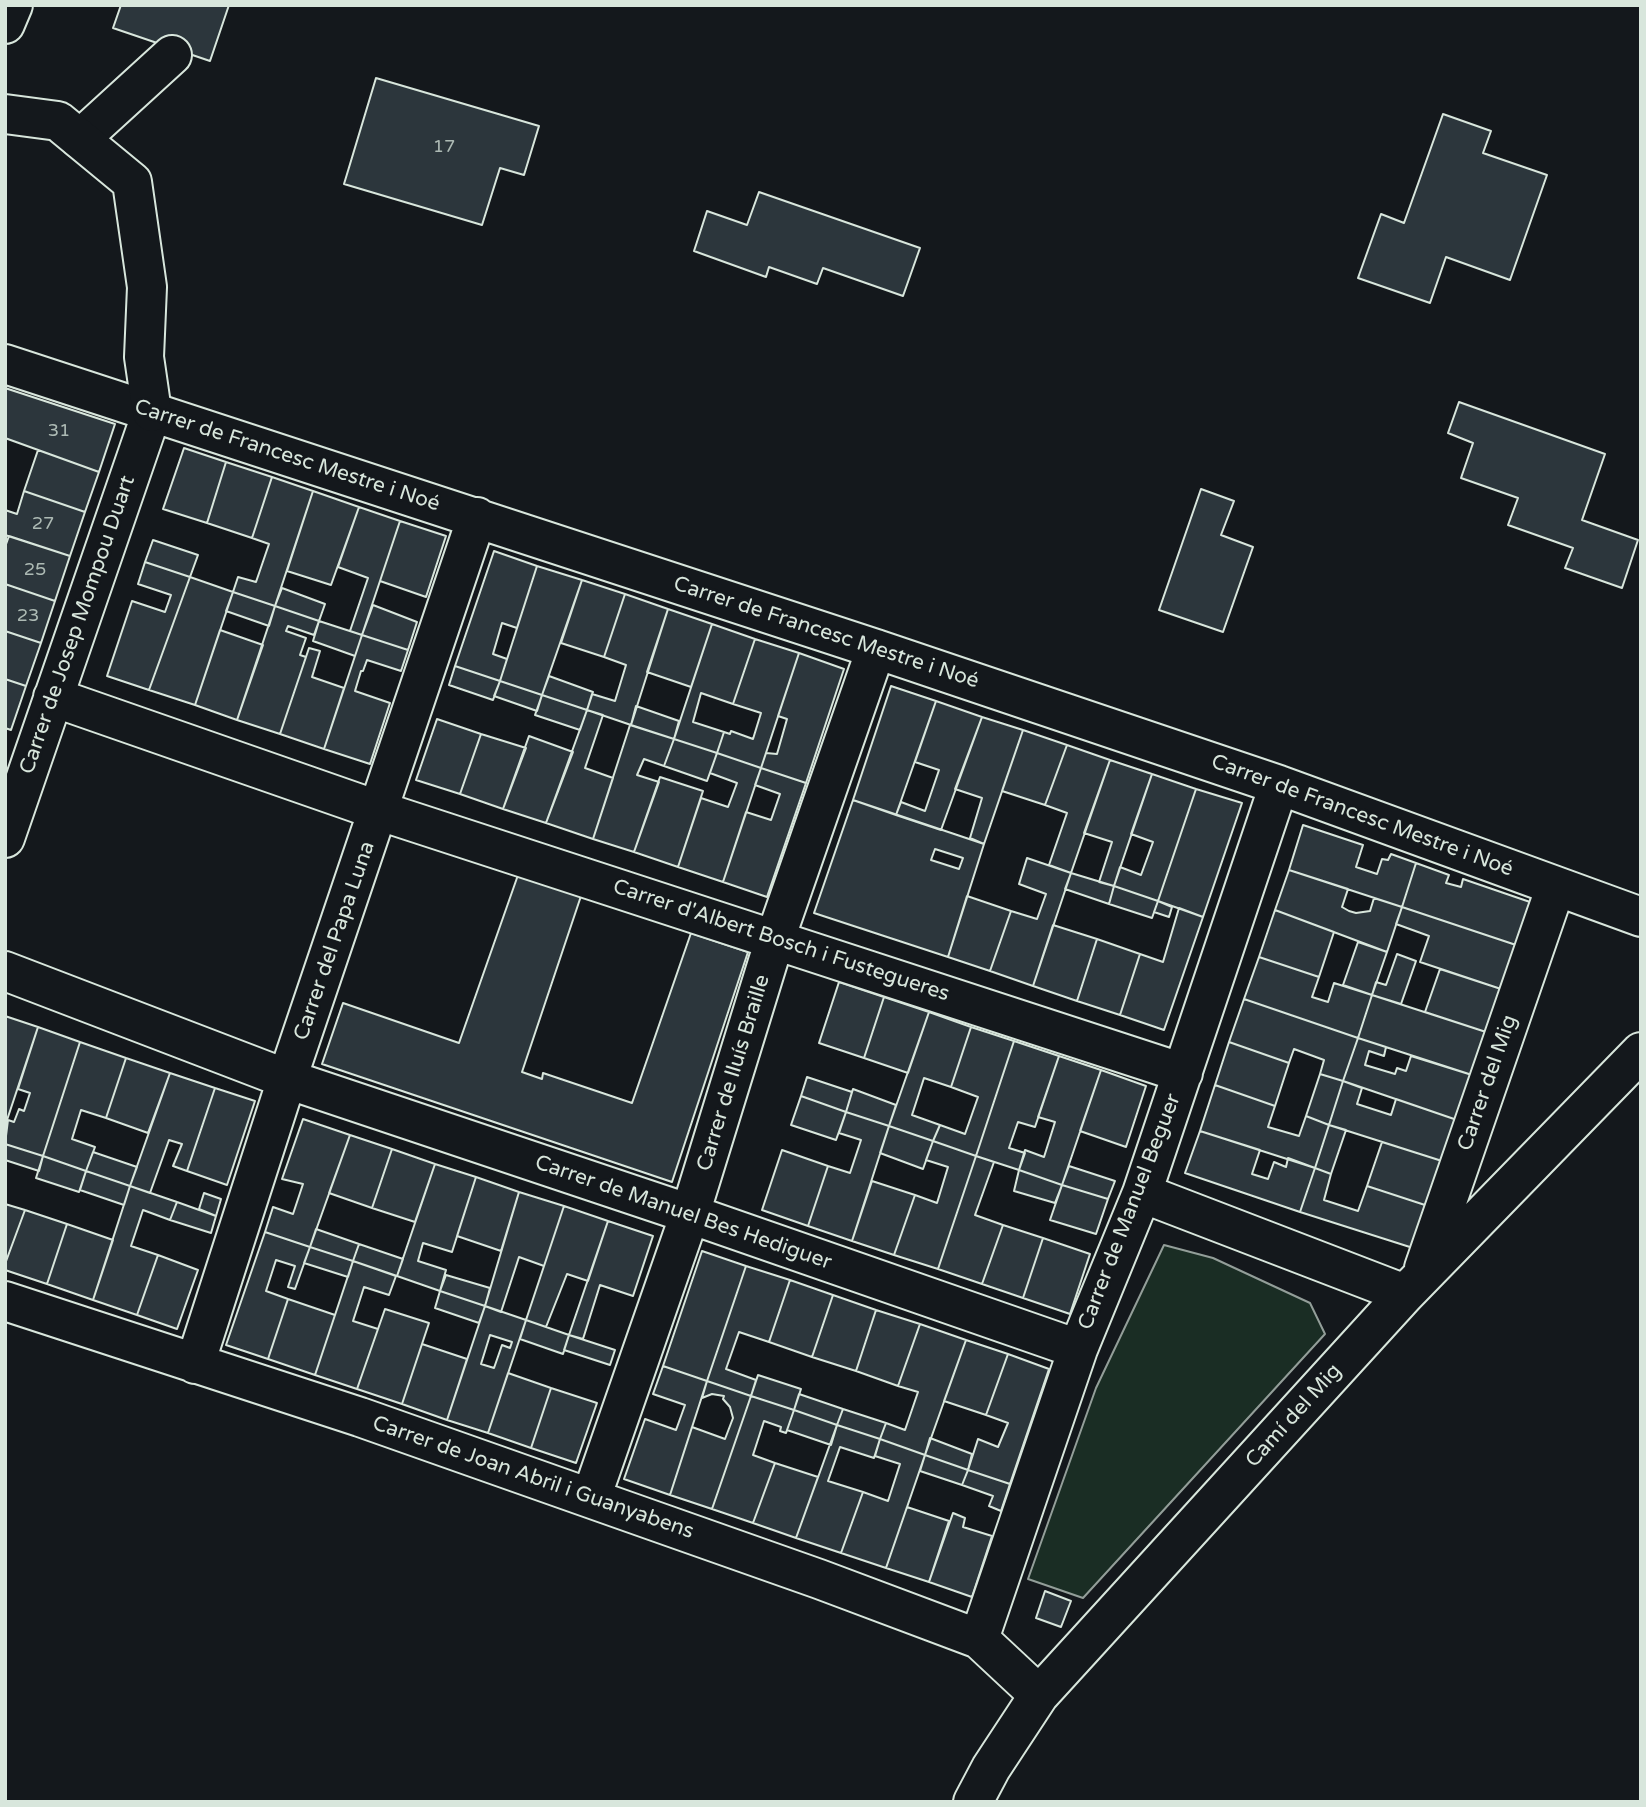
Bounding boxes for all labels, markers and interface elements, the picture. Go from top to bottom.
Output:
house number: 17 [433,136,455,158]
street label: Carrer de Francesc Mestre i Noé [131,395,443,517]
house number: 31 [48,420,70,442]
street label: Carrer de Josep Mompou Duart [15,472,141,778]
house number: 27 [32,513,54,535]
house number: 25 [24,559,46,581]
street label: Carrer de Francesc Mestre i Noé [670,572,982,694]
house number: 23 [17,605,39,627]
street label: Carrer de Francesc Mestre i Noé [1208,750,1516,882]
street label: Carrer del Papa Luna [289,838,381,1044]
street label: Carrer d'Albert Bosch i Fustegueres [609,875,953,1007]
street label: Carrer de lluís Braille [692,972,776,1174]
street label: Carrer del Mig [1453,1012,1523,1154]
street label: Carrer de Manuel Beguer [1073,1091,1187,1333]
street label: Carrer de Manuel Bes Hediguer [531,1150,835,1276]
street label: Camí del Mig [1241,1359,1347,1473]
street label: Carrer de Joan Abril i Guanyabens [369,1411,697,1545]

